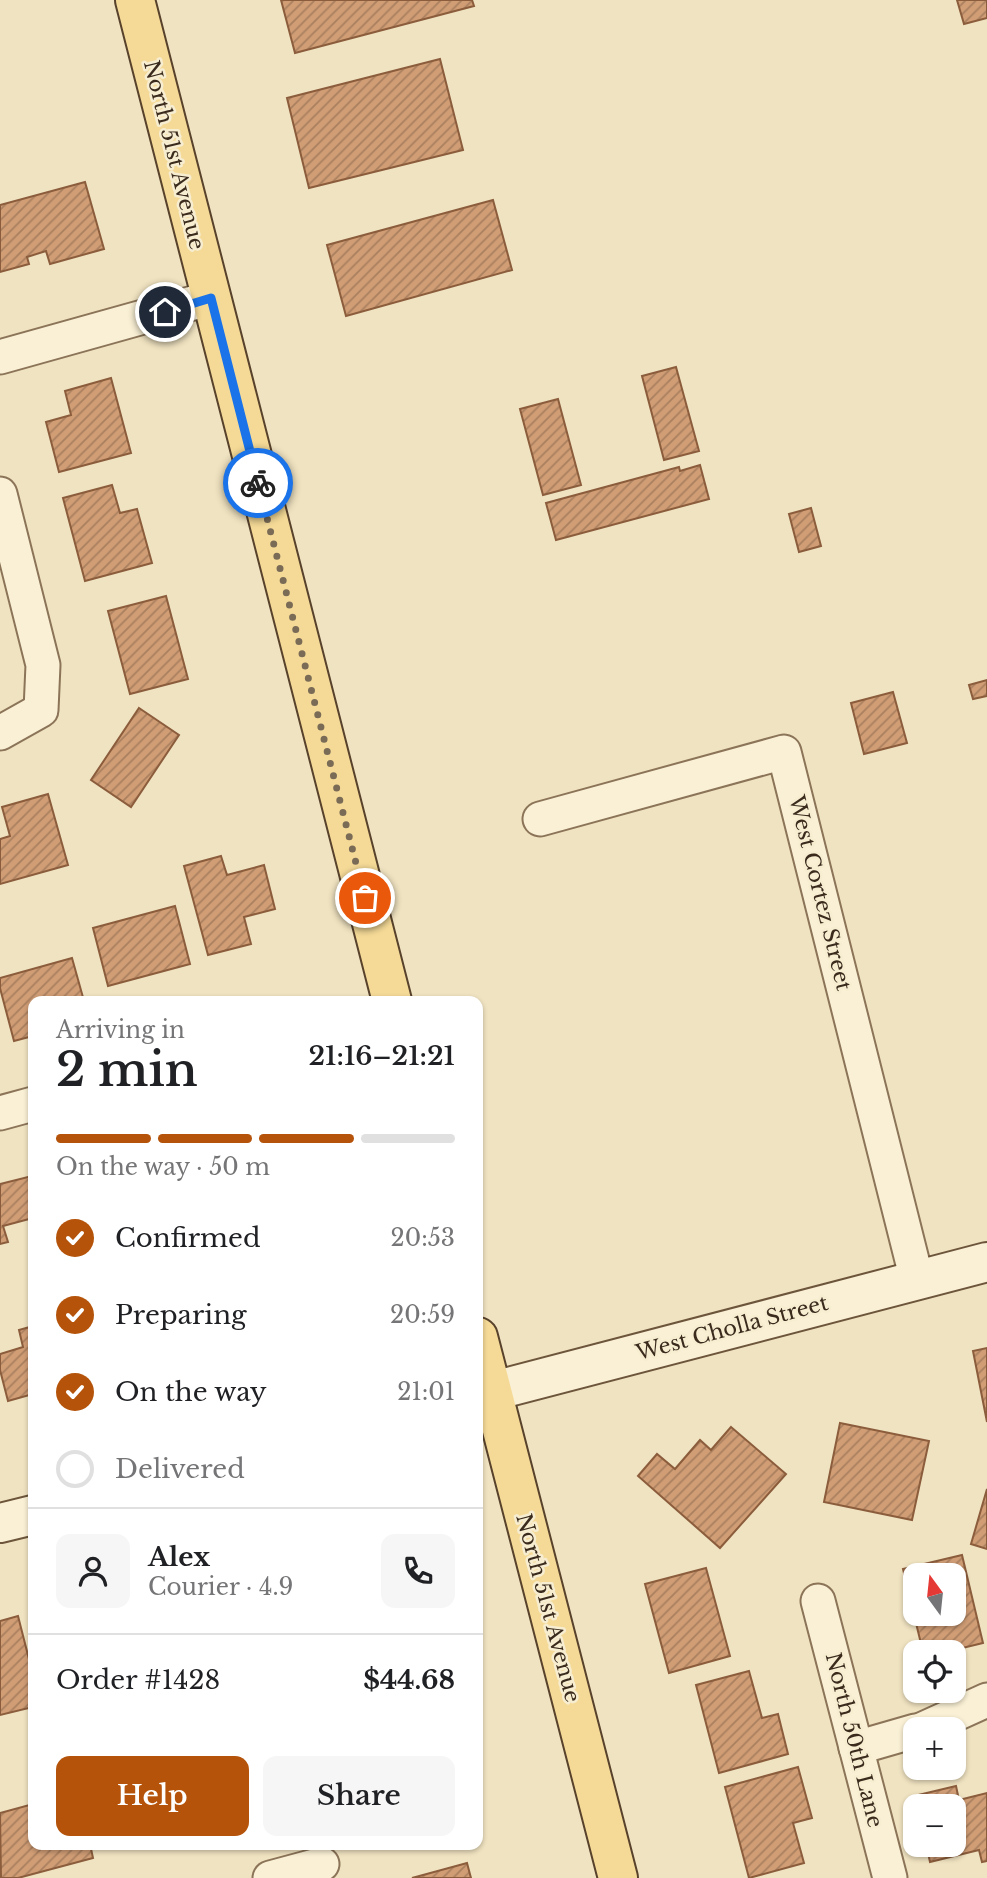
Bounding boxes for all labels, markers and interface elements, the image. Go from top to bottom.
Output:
street label: North 51st Avenue [138,58,210,252]
pin [135,282,195,342]
icon: home [146,293,184,331]
courier [223,448,293,518]
icon: bike [239,464,277,502]
street label: West Cortez Street [783,792,857,993]
pin [335,868,395,928]
icon: bag [346,879,384,917]
text: Arriving in [56,1016,185,1044]
text: 21:16–21:21 [308,1040,455,1072]
text: 2 min [56,1041,198,1098]
text: On the way · 50 m [56,1153,270,1181]
icon: check [56,1219,94,1257]
text: Confirmed [115,1222,260,1254]
text: 20:53 [391,1224,455,1252]
street label: West Cholla Street [632,1290,831,1366]
icon: check [56,1296,94,1334]
text: Preparing [115,1299,247,1331]
text: 20:59 [390,1301,455,1329]
icon: check [56,1373,94,1411]
text: On the way [115,1376,267,1408]
text: 21:01 [397,1378,455,1406]
text: Delivered [115,1453,245,1485]
street label: North 51st Avenue [510,1511,586,1705]
button: person [56,1534,130,1608]
button: phone [381,1534,455,1608]
text: Alex [148,1541,210,1573]
north arrow [903,1563,966,1626]
map controls [903,1563,966,1857]
text: Courier · 4.9 [148,1573,293,1601]
button: locate [903,1640,966,1703]
street label: North 50th Lane [820,1650,888,1830]
text: Order #1428 [56,1664,220,1696]
text: $44.68 [363,1664,455,1696]
button: + [903,1717,966,1780]
button: Help [56,1756,249,1836]
button: Share [263,1756,455,1836]
button: − [903,1794,966,1857]

